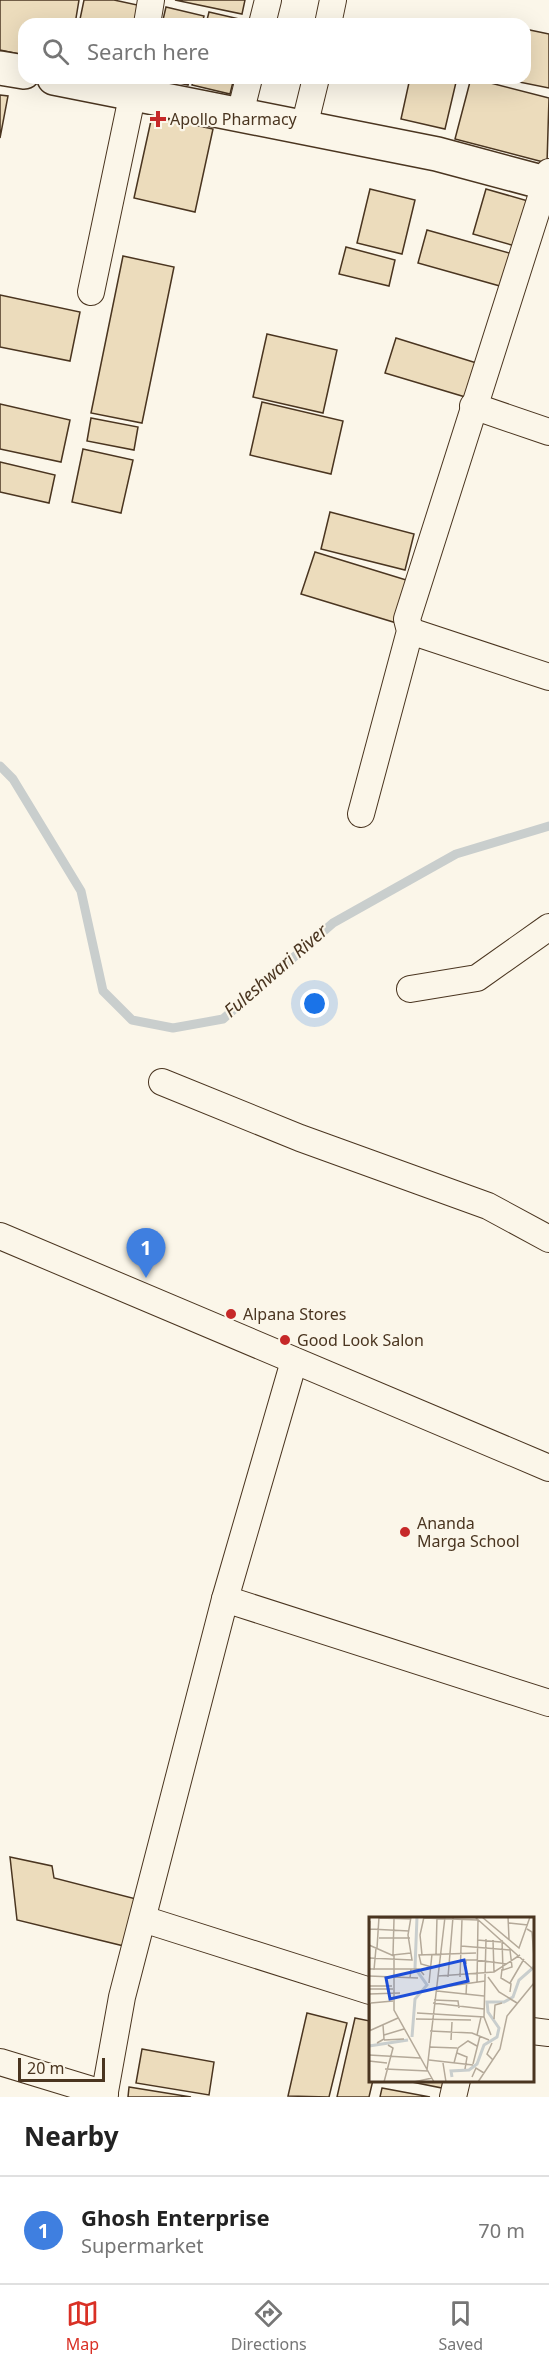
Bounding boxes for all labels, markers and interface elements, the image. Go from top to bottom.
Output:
search box [18,18,531,84]
icon: search [39,35,72,68]
text: Search here [87,36,209,66]
place label: Apollo Pharmacy [170,108,298,130]
marker: Apollo Pharmacy [151,112,165,126]
water label: Fuleshwari River [218,918,333,1022]
your location [300,989,329,1018]
pin: 1 [126,1228,166,1278]
place label: Alpana Stores [243,1303,346,1325]
marker: Alpana Stores [224,1307,238,1321]
place label: Good Look Salon [297,1329,424,1351]
marker: Good Look Salon [278,1333,292,1347]
place label: Ananda Marga School [417,1512,520,1552]
marker: Ananda Marga School [398,1525,412,1539]
inset map [369,1917,534,2082]
scale bar [18,2055,105,2082]
text: 20 m [27,2057,64,2079]
text: Nearby [24,2118,119,2154]
text: Ghosh Enterprise [81,2202,270,2232]
text: 1 [38,2217,49,2244]
text: 70 m [478,2217,525,2244]
text: Supermarket [81,2232,204,2259]
tab: Map [66,2297,99,2355]
tab: Directions [231,2297,307,2355]
tab: Saved [438,2297,483,2355]

